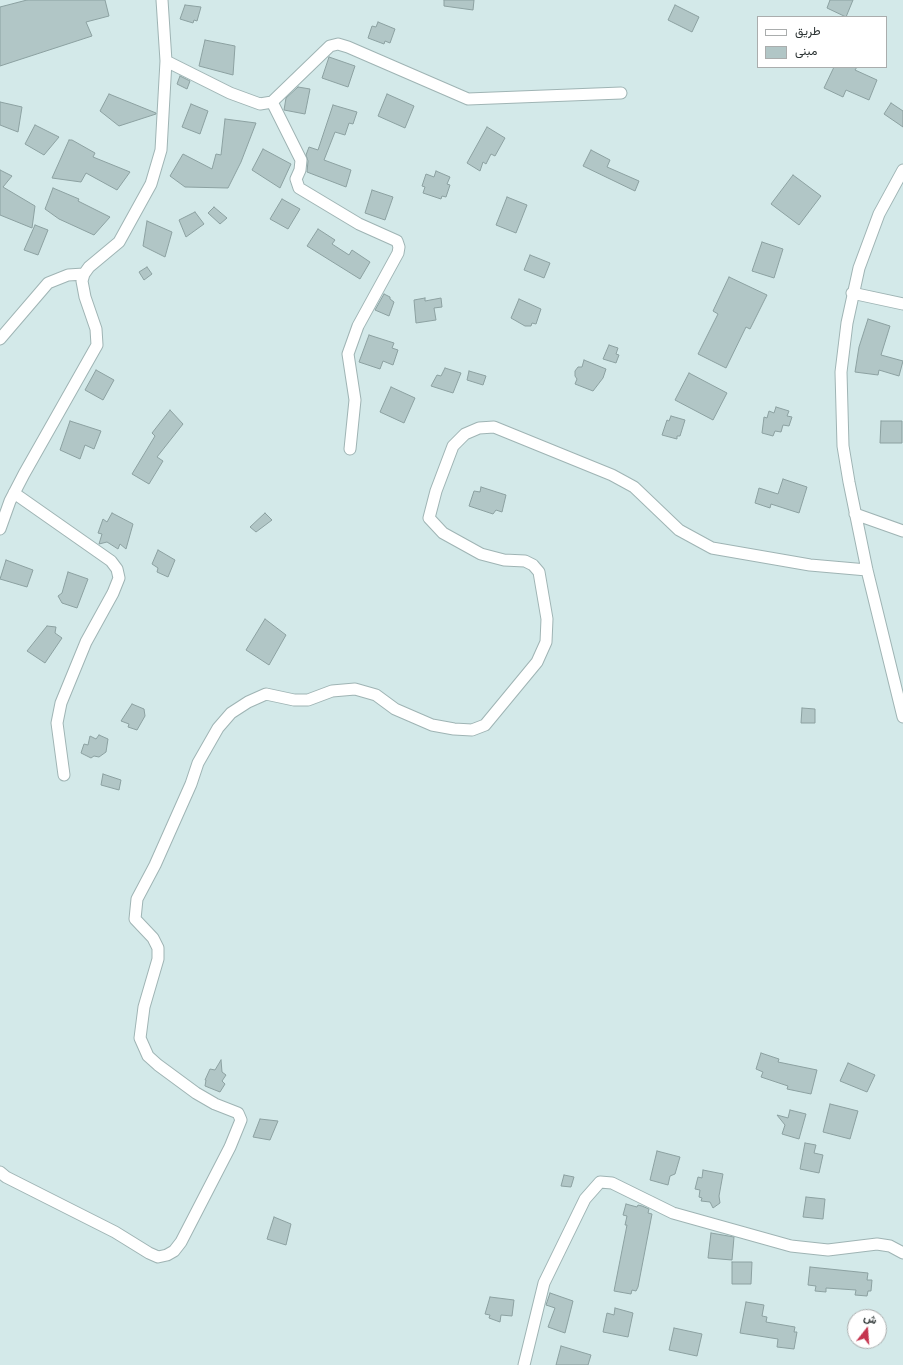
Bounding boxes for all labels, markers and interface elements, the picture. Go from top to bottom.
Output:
legend [757,16,887,68]
text: طريق [795,23,820,37]
text: مبنى [795,43,817,57]
north arrow [847,1309,887,1349]
text: ش [862,1310,879,1326]

